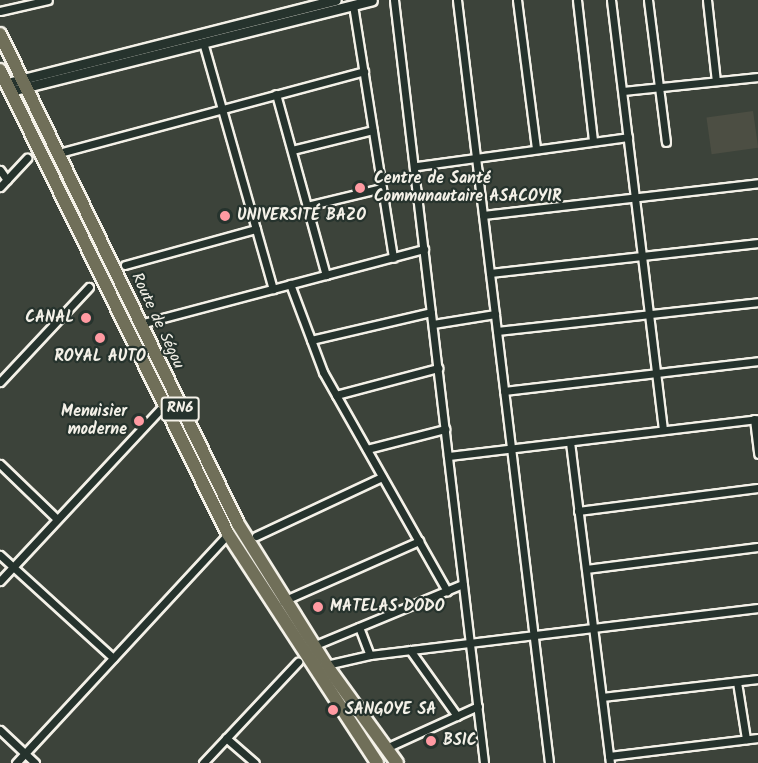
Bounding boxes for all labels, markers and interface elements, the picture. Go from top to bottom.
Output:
place label: Centre de Santé Communautaire ASACOYIR [374,169,562,207]
marker: Centre de Santé Communautaire ASACOYIR [351,179,369,197]
place label: UNIVERSITÉ BAZO [237,206,366,226]
marker: UNIVERSITÉ BAZO [218,209,232,223]
street label: Route de Ségou [126,270,188,372]
place label: CANAL [25,308,74,328]
marker: CANAL [79,311,93,325]
marker: ROYAL AUTO [93,331,107,345]
place label: ROYAL AUTO [54,347,146,367]
road number: RN6 [160,397,200,421]
place label: Menuisier moderne [61,402,127,440]
marker: Menuisier moderne [132,414,146,428]
place label: MATELAS DODO [330,597,445,617]
marker: MATELAS DODO [311,600,325,614]
place label: SANGOYE SA [345,700,436,720]
marker: SANGOYE SA [326,703,340,717]
place label: BSIC [443,731,477,751]
marker: BSIC [424,734,438,748]

